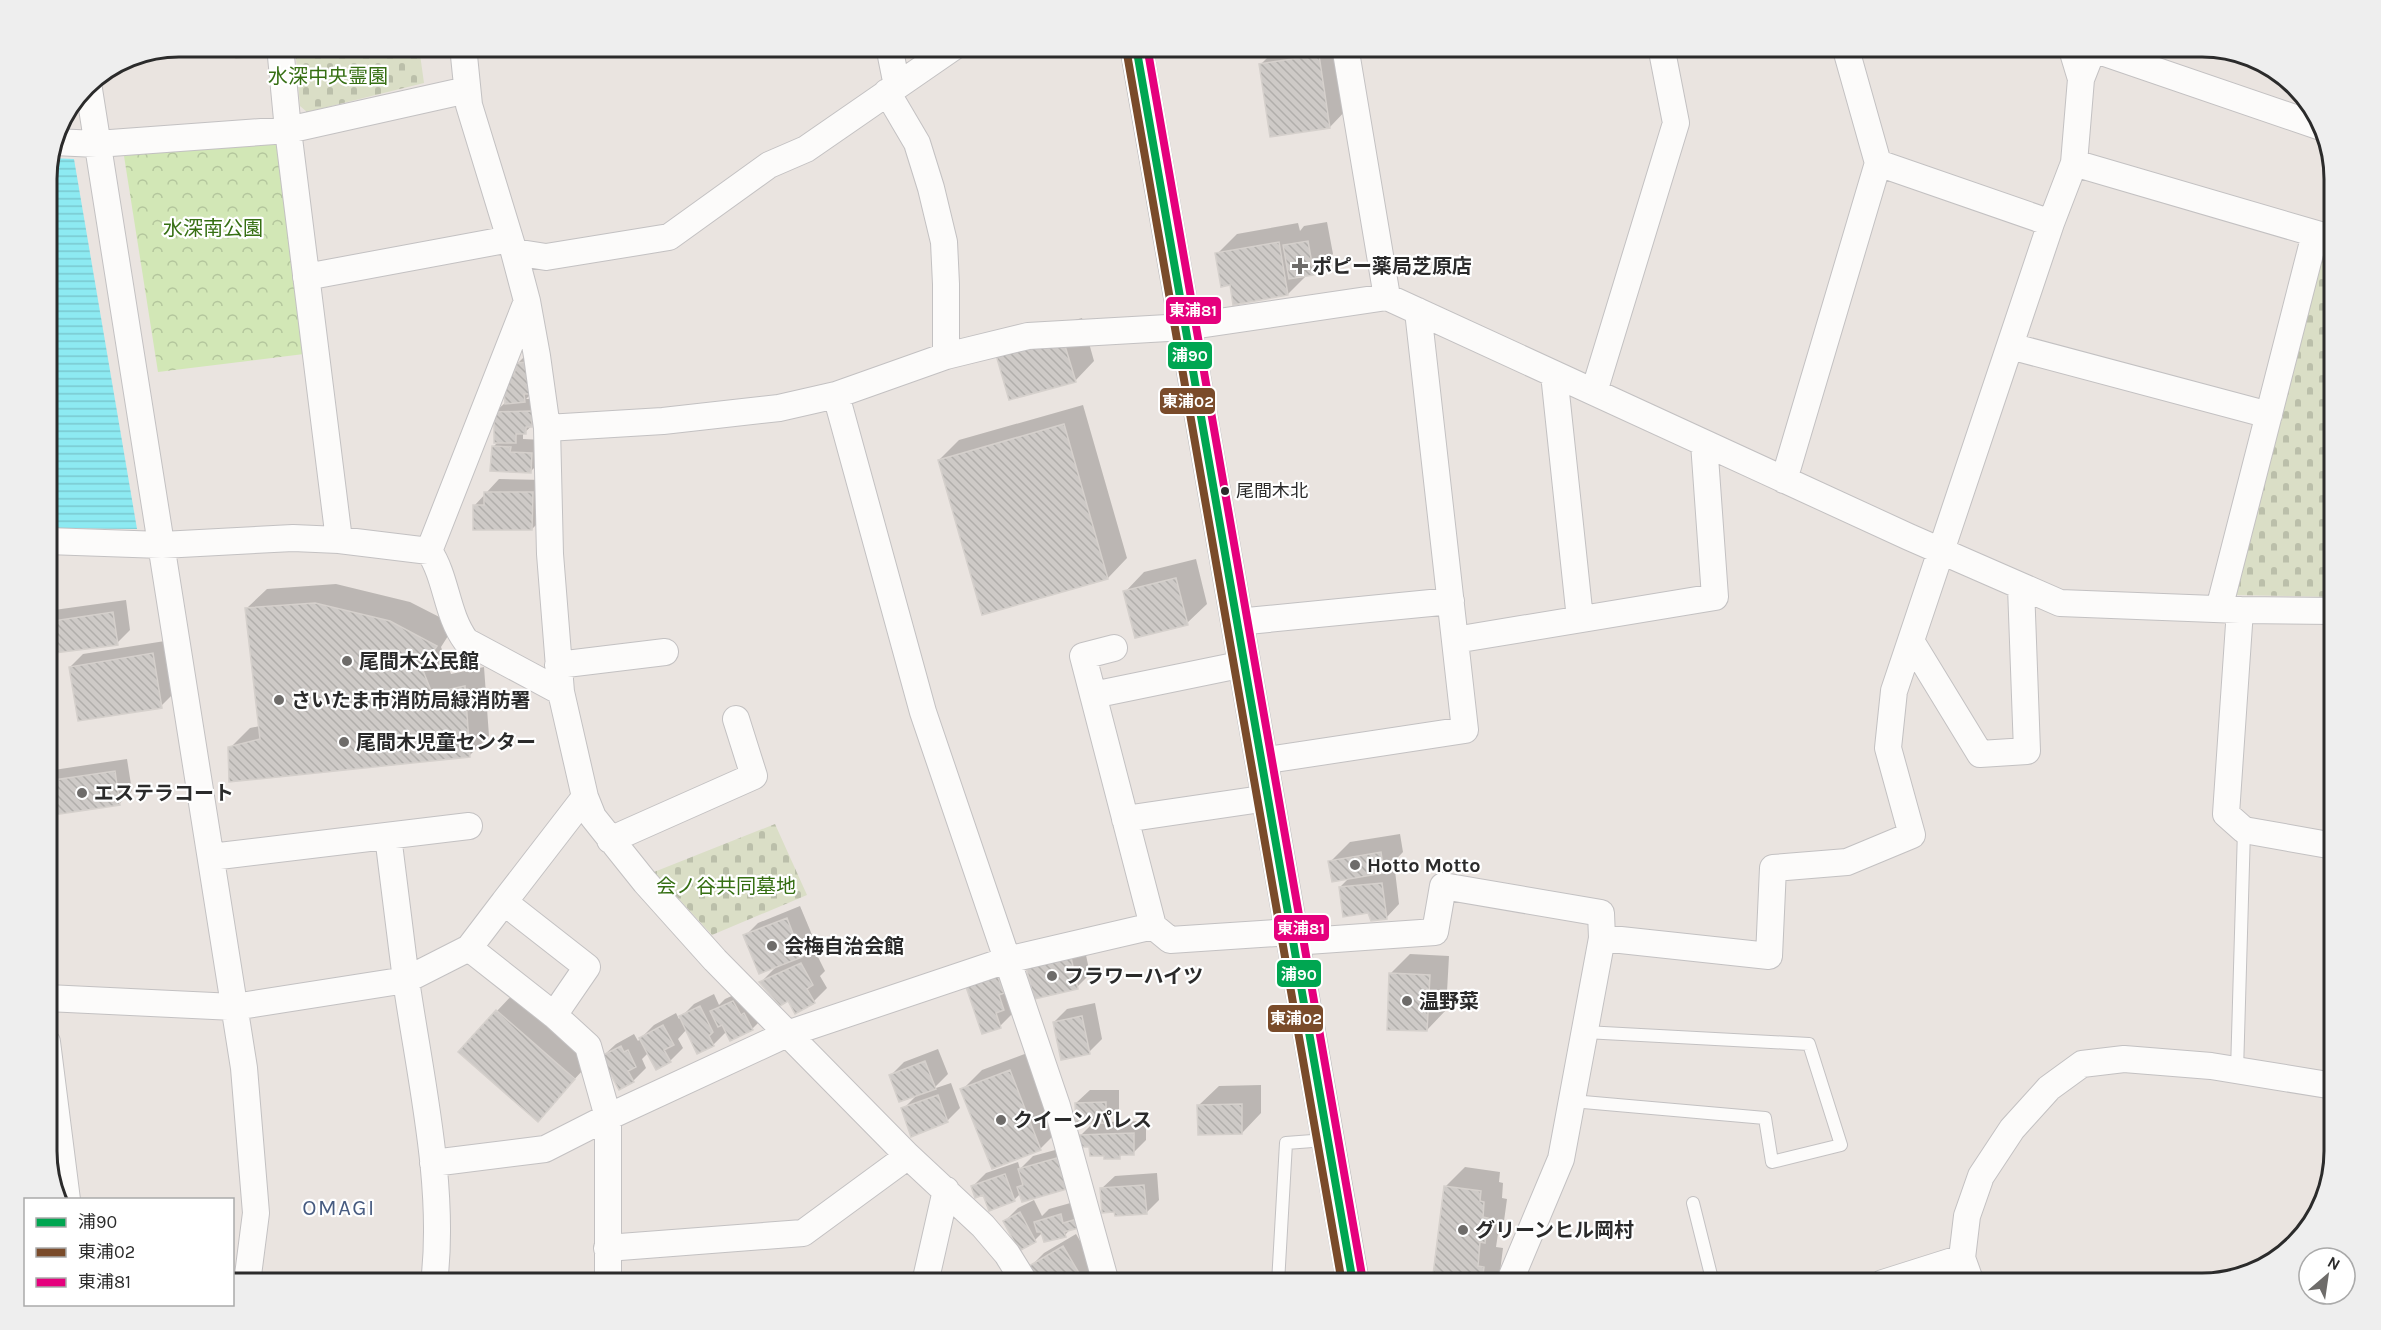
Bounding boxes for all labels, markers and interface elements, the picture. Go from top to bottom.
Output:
park label: 水深中央霊園 [268,65,388,88]
park label: 水深南公園 [163,217,263,240]
place label: ポピー薬局芝原店 [1312,255,1472,278]
marker: ポピー薬局芝原店 [1293,259,1307,273]
line badge: 東浦81 [1165,296,1222,325]
text: 東浦81 [1169,301,1217,320]
line badge: 浦90 [1167,341,1213,370]
text: 浦90 [1172,346,1208,365]
line badge: 東浦02 [1159,387,1216,415]
text: 東浦02 [1162,392,1214,411]
place label: 尾間木北 [1236,480,1308,502]
marker: 尾間木北 [1219,485,1231,497]
place label: 尾間木公民館 [359,650,479,673]
marker: 尾間木公民館 [340,654,354,668]
place label: さいたま市消防局緑消防署 [291,689,530,712]
marker: さいたま市消防局緑消防署 [272,693,286,707]
place label: 尾間木児童センター [356,731,536,754]
marker: 尾間木児童センター [337,735,351,749]
place label: エステラコート [94,782,234,805]
marker: エステラコート [75,786,89,800]
place label: Hotto Motto [1367,854,1481,877]
marker: Hotto Motto [1348,858,1362,872]
park label: 会ノ谷共同墓地 [656,875,796,898]
line badge: 東浦81 [1273,914,1330,942]
text: 東浦81 [1277,919,1325,938]
place label: 会梅自治会館 [784,935,904,958]
marker: 会梅自治会館 [765,939,779,953]
line badge: 浦90 [1276,959,1322,988]
place label: フラワーハイツ [1064,965,1203,988]
text: 浦90 [1281,965,1317,984]
marker: フラワーハイツ [1045,969,1059,983]
place label: 温野菜 [1419,990,1479,1013]
marker: 温野菜 [1400,994,1414,1008]
line badge: 東浦02 [1267,1004,1324,1033]
text: 東浦02 [1270,1009,1322,1028]
place label: クイーンパレス [1013,1109,1152,1132]
marker: クイーンパレス [994,1113,1008,1127]
district label: OMAGI [302,1195,376,1221]
legend [24,1198,234,1306]
text: 浦90 [78,1211,117,1233]
place label: グリーンヒル岡村 [1475,1219,1634,1242]
marker: グリーンヒル岡村 [1456,1223,1470,1237]
text: 東浦02 [78,1241,135,1263]
north arrow [2297,1246,2357,1306]
text: N [2324,1252,2344,1274]
text: 東浦81 [78,1271,131,1293]

